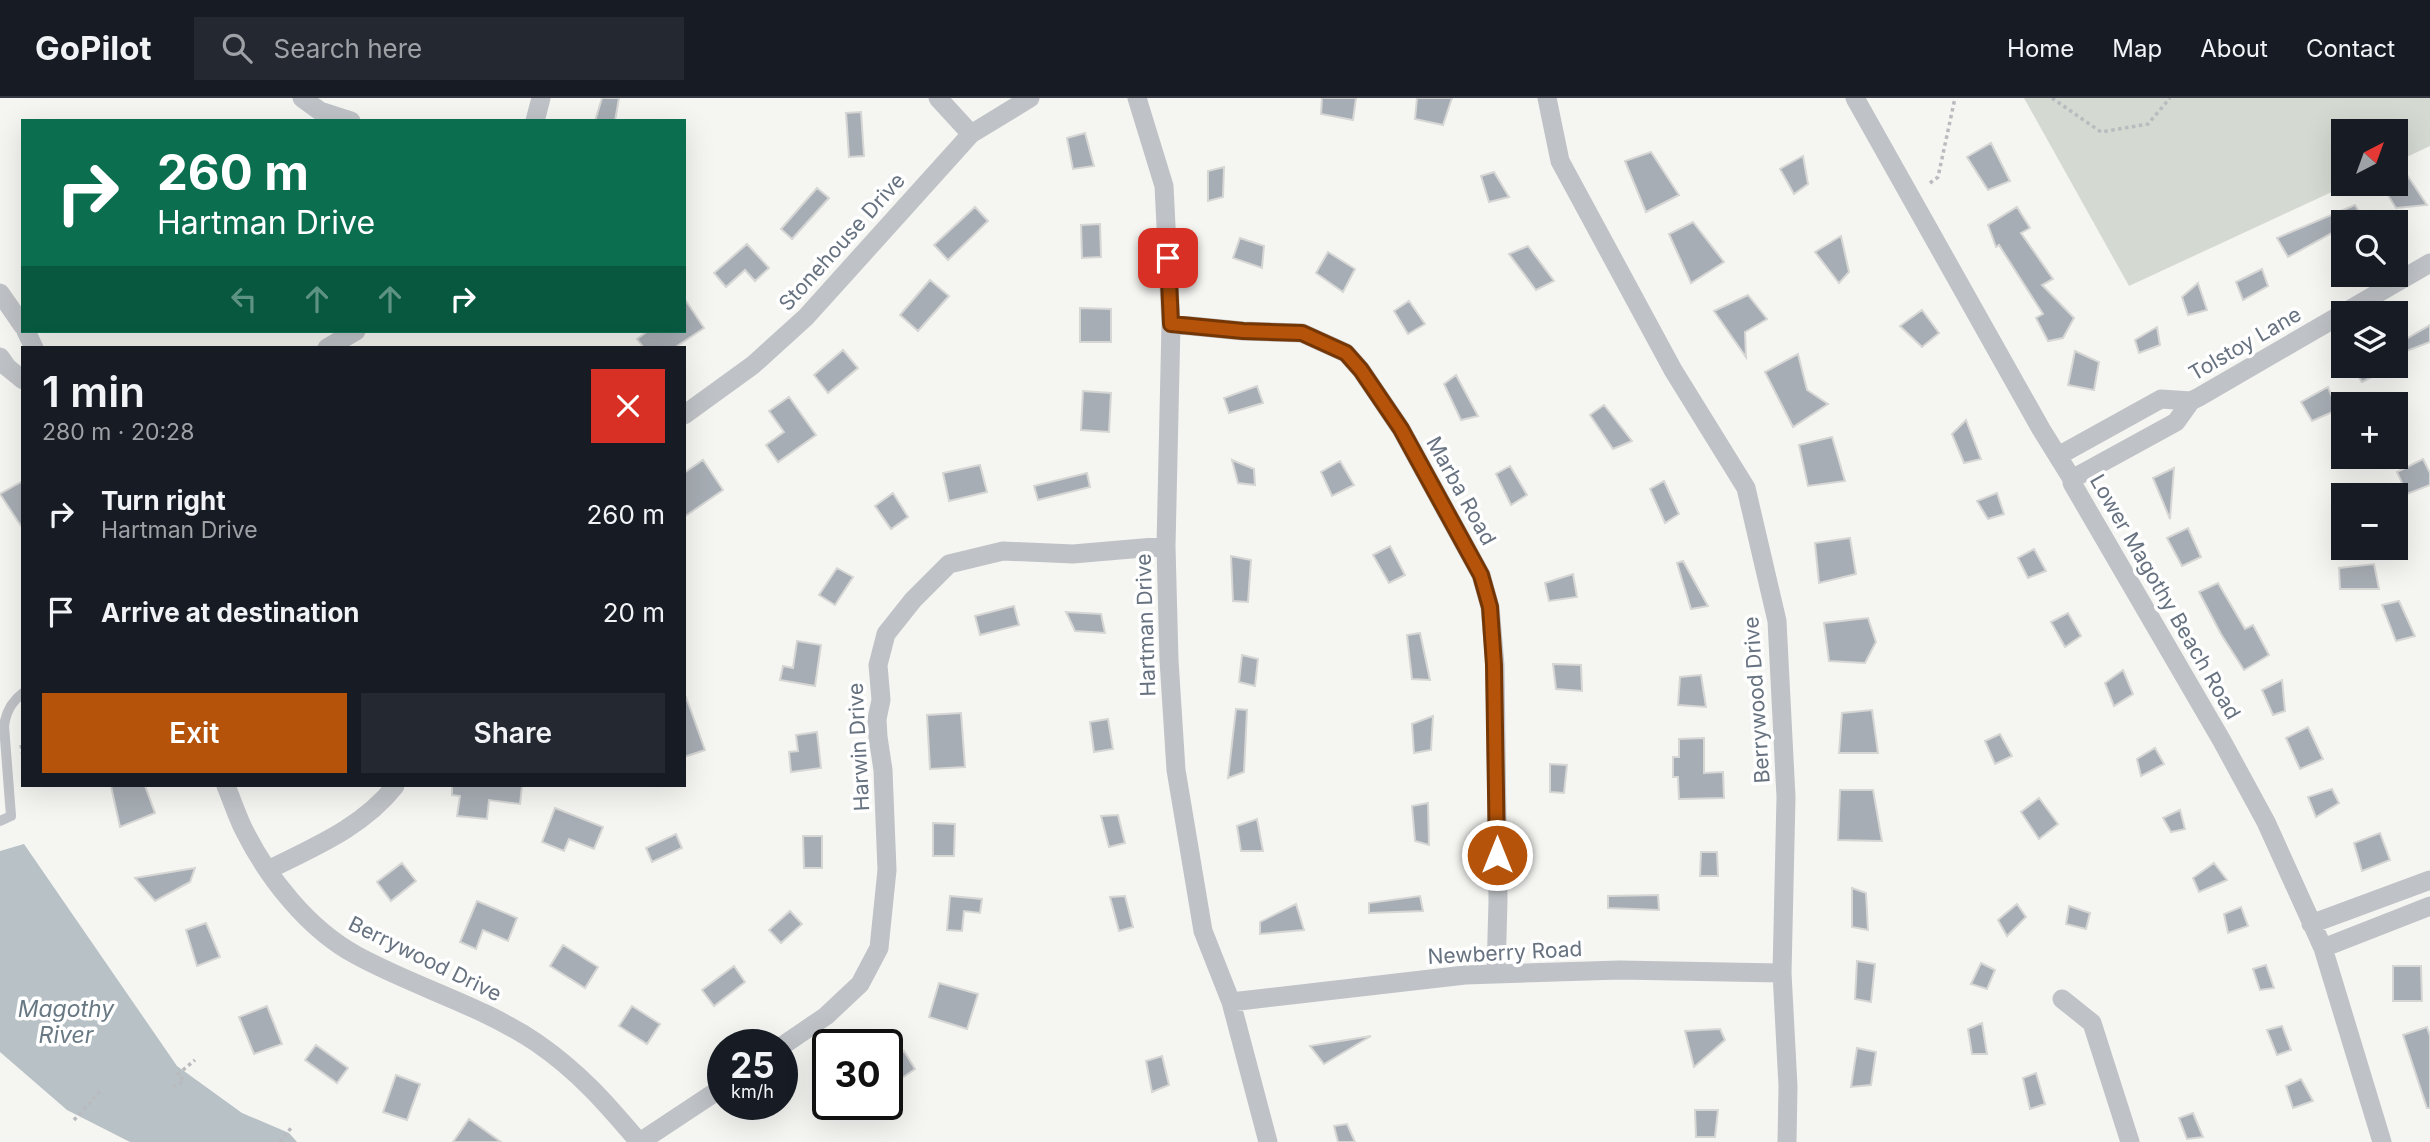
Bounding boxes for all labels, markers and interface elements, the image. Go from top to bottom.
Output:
search box [194,17,684,80]
text: GoPilot [35,28,152,68]
icon: search [218,29,256,67]
text: Search here [274,33,422,64]
text: Home [2007,34,2074,63]
text: Map [2112,34,2162,63]
text: About [2200,34,2268,63]
text: Contact [2306,34,2395,63]
north arrow [2331,119,2408,196]
map controls [2331,119,2408,560]
text: 260 m [157,143,309,202]
icon: right [42,147,133,238]
street label: Stonehouse Drive [773,168,910,315]
text: Hartman Drive [157,203,375,242]
button: search [2331,210,2408,287]
pin [1138,228,1198,288]
icon: arrive [1149,239,1187,277]
icon: left [225,280,263,318]
icon: ahead [298,280,336,318]
icon: ahead [371,280,409,318]
icon: right [444,280,482,318]
street label: Tolstoy Lane [2184,301,2305,386]
button: layers [2331,301,2408,378]
text: 1 min [42,366,145,417]
button: close [591,369,665,443]
button: + [2331,392,2408,469]
text: 280 m · 20:28 [42,418,194,446]
street label: Marba Road [1421,432,1502,549]
street label: Lower Magothy Beach Road [2085,470,2246,724]
button: − [2331,483,2408,560]
text: Turn right [101,485,226,516]
icon: right [42,495,80,533]
text: 260 m [587,499,665,530]
text: Hartman Drive [101,516,258,544]
street label: Hartman Drive [1131,553,1160,697]
icon: arrive [42,593,80,631]
text: Arrive at destination [101,597,360,628]
text: 20 m [603,597,665,628]
street label: Berrywood Drive [1738,616,1775,784]
street label: Harwin Drive [843,682,874,812]
button: Exit [42,693,347,773]
button: Share [361,693,665,773]
position arrow [1460,818,1534,892]
street label: Berrywood Drive [345,911,506,1006]
street label: Newberry Road [1427,936,1583,969]
water label: Magothy River [18,995,115,1049]
speed limit sign: 30 [812,1029,903,1120]
text: 25 [730,1044,775,1086]
text: km/h [731,1081,774,1102]

